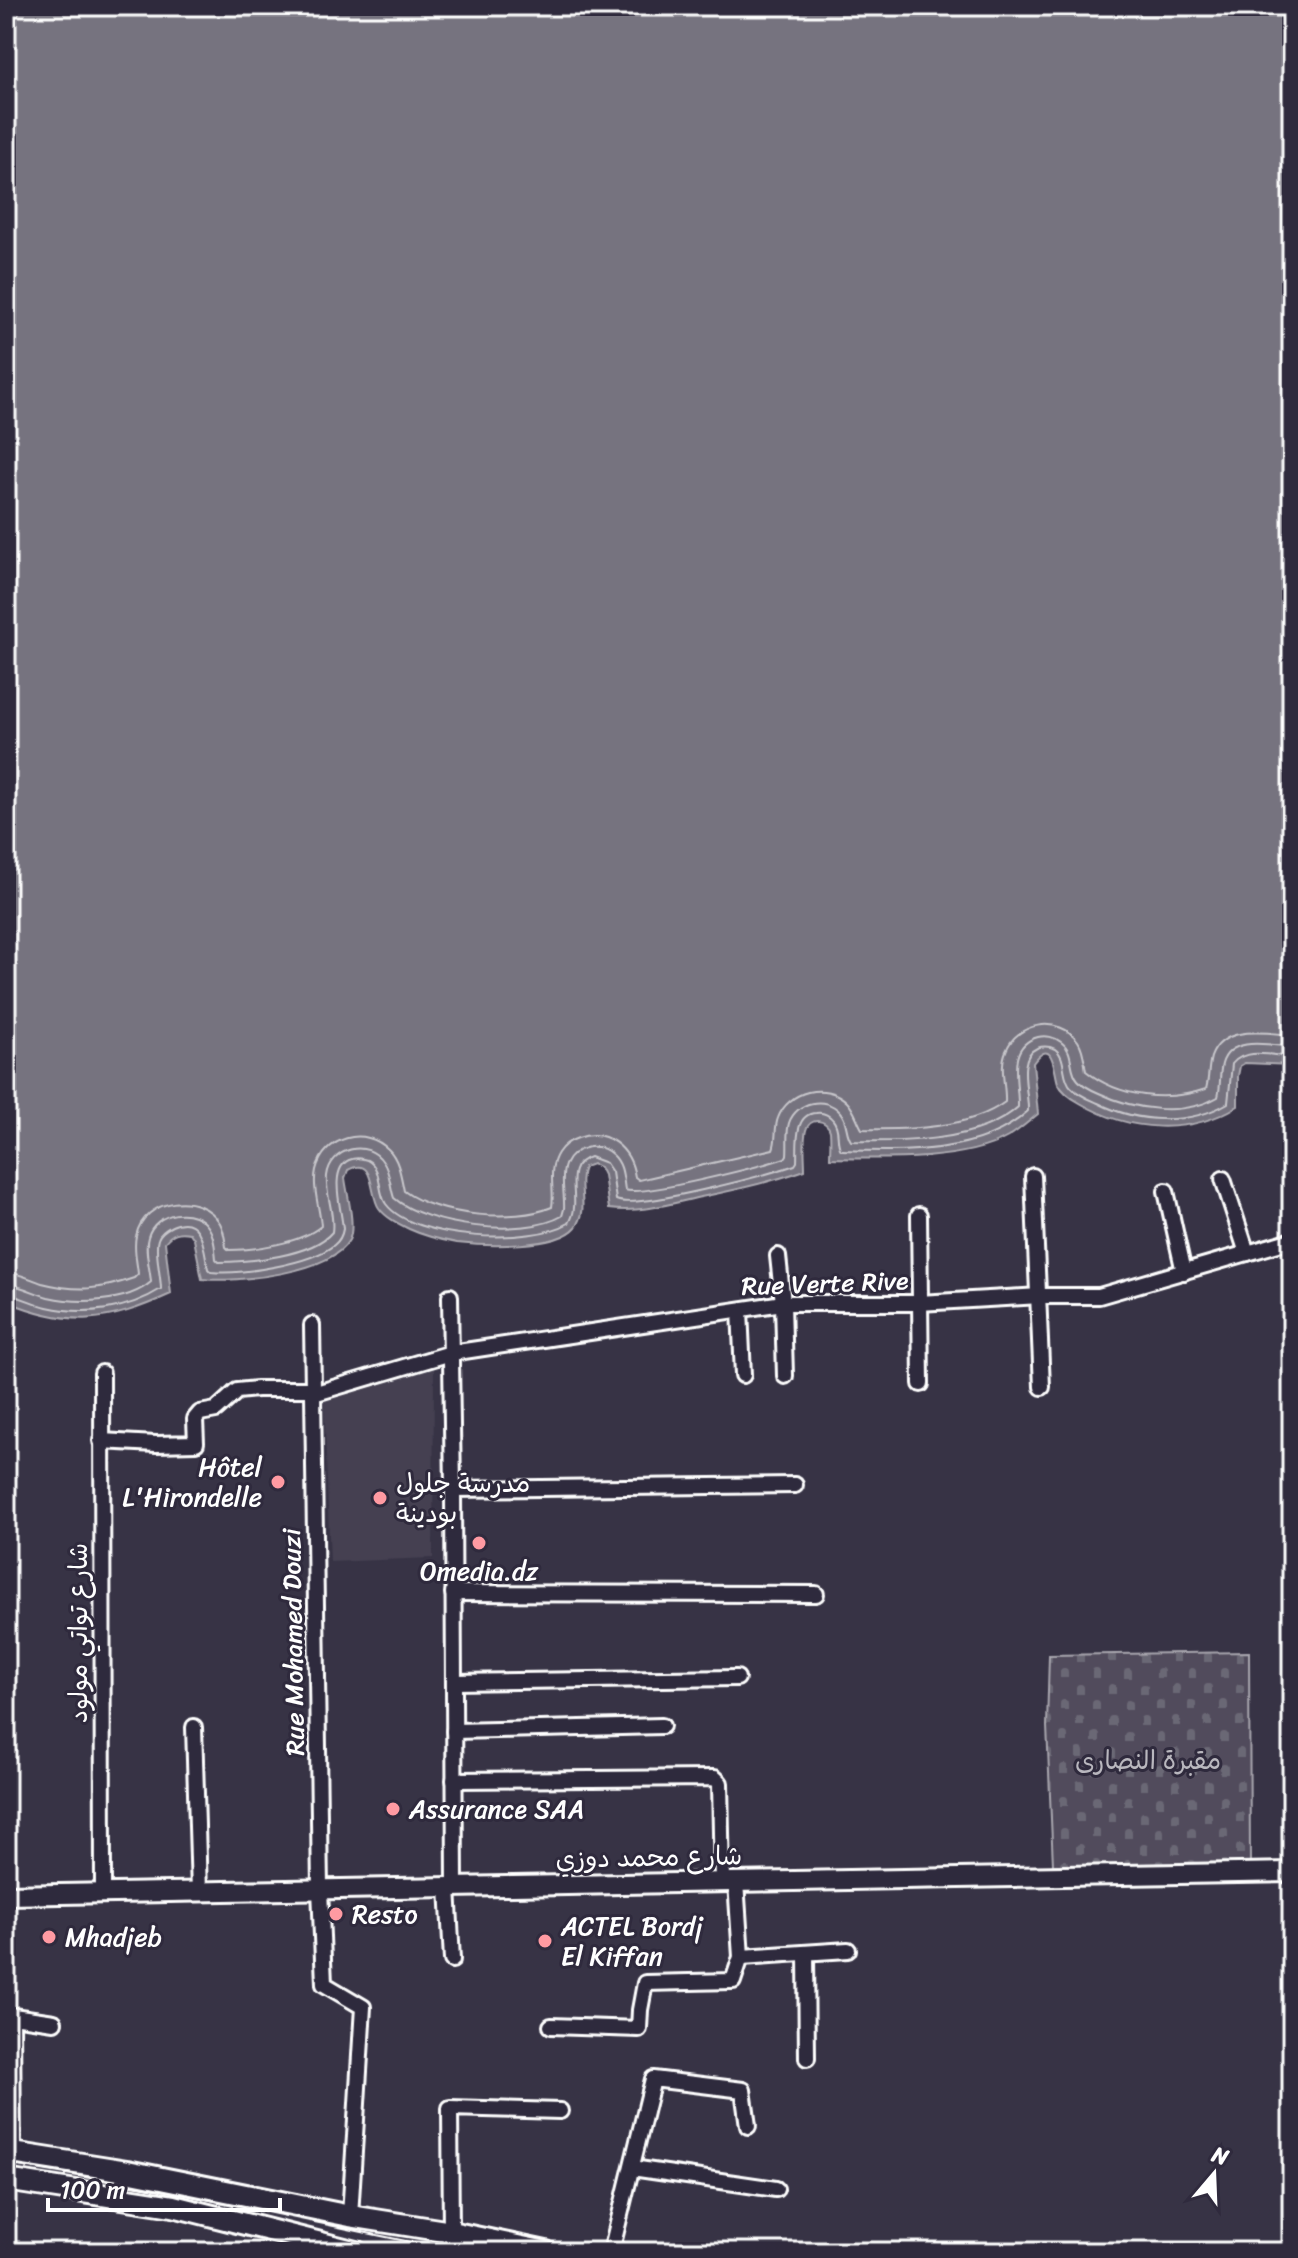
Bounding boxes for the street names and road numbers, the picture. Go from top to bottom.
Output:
street label: Rue Verte Rive [741,1257,910,1309]
street label: Rue Mohamed Douzi [268,1527,318,1756]
street label: شارع تواتي مولود [55,1543,101,1723]
street label: شارع محمد دوزي [555,1832,743,1882]

